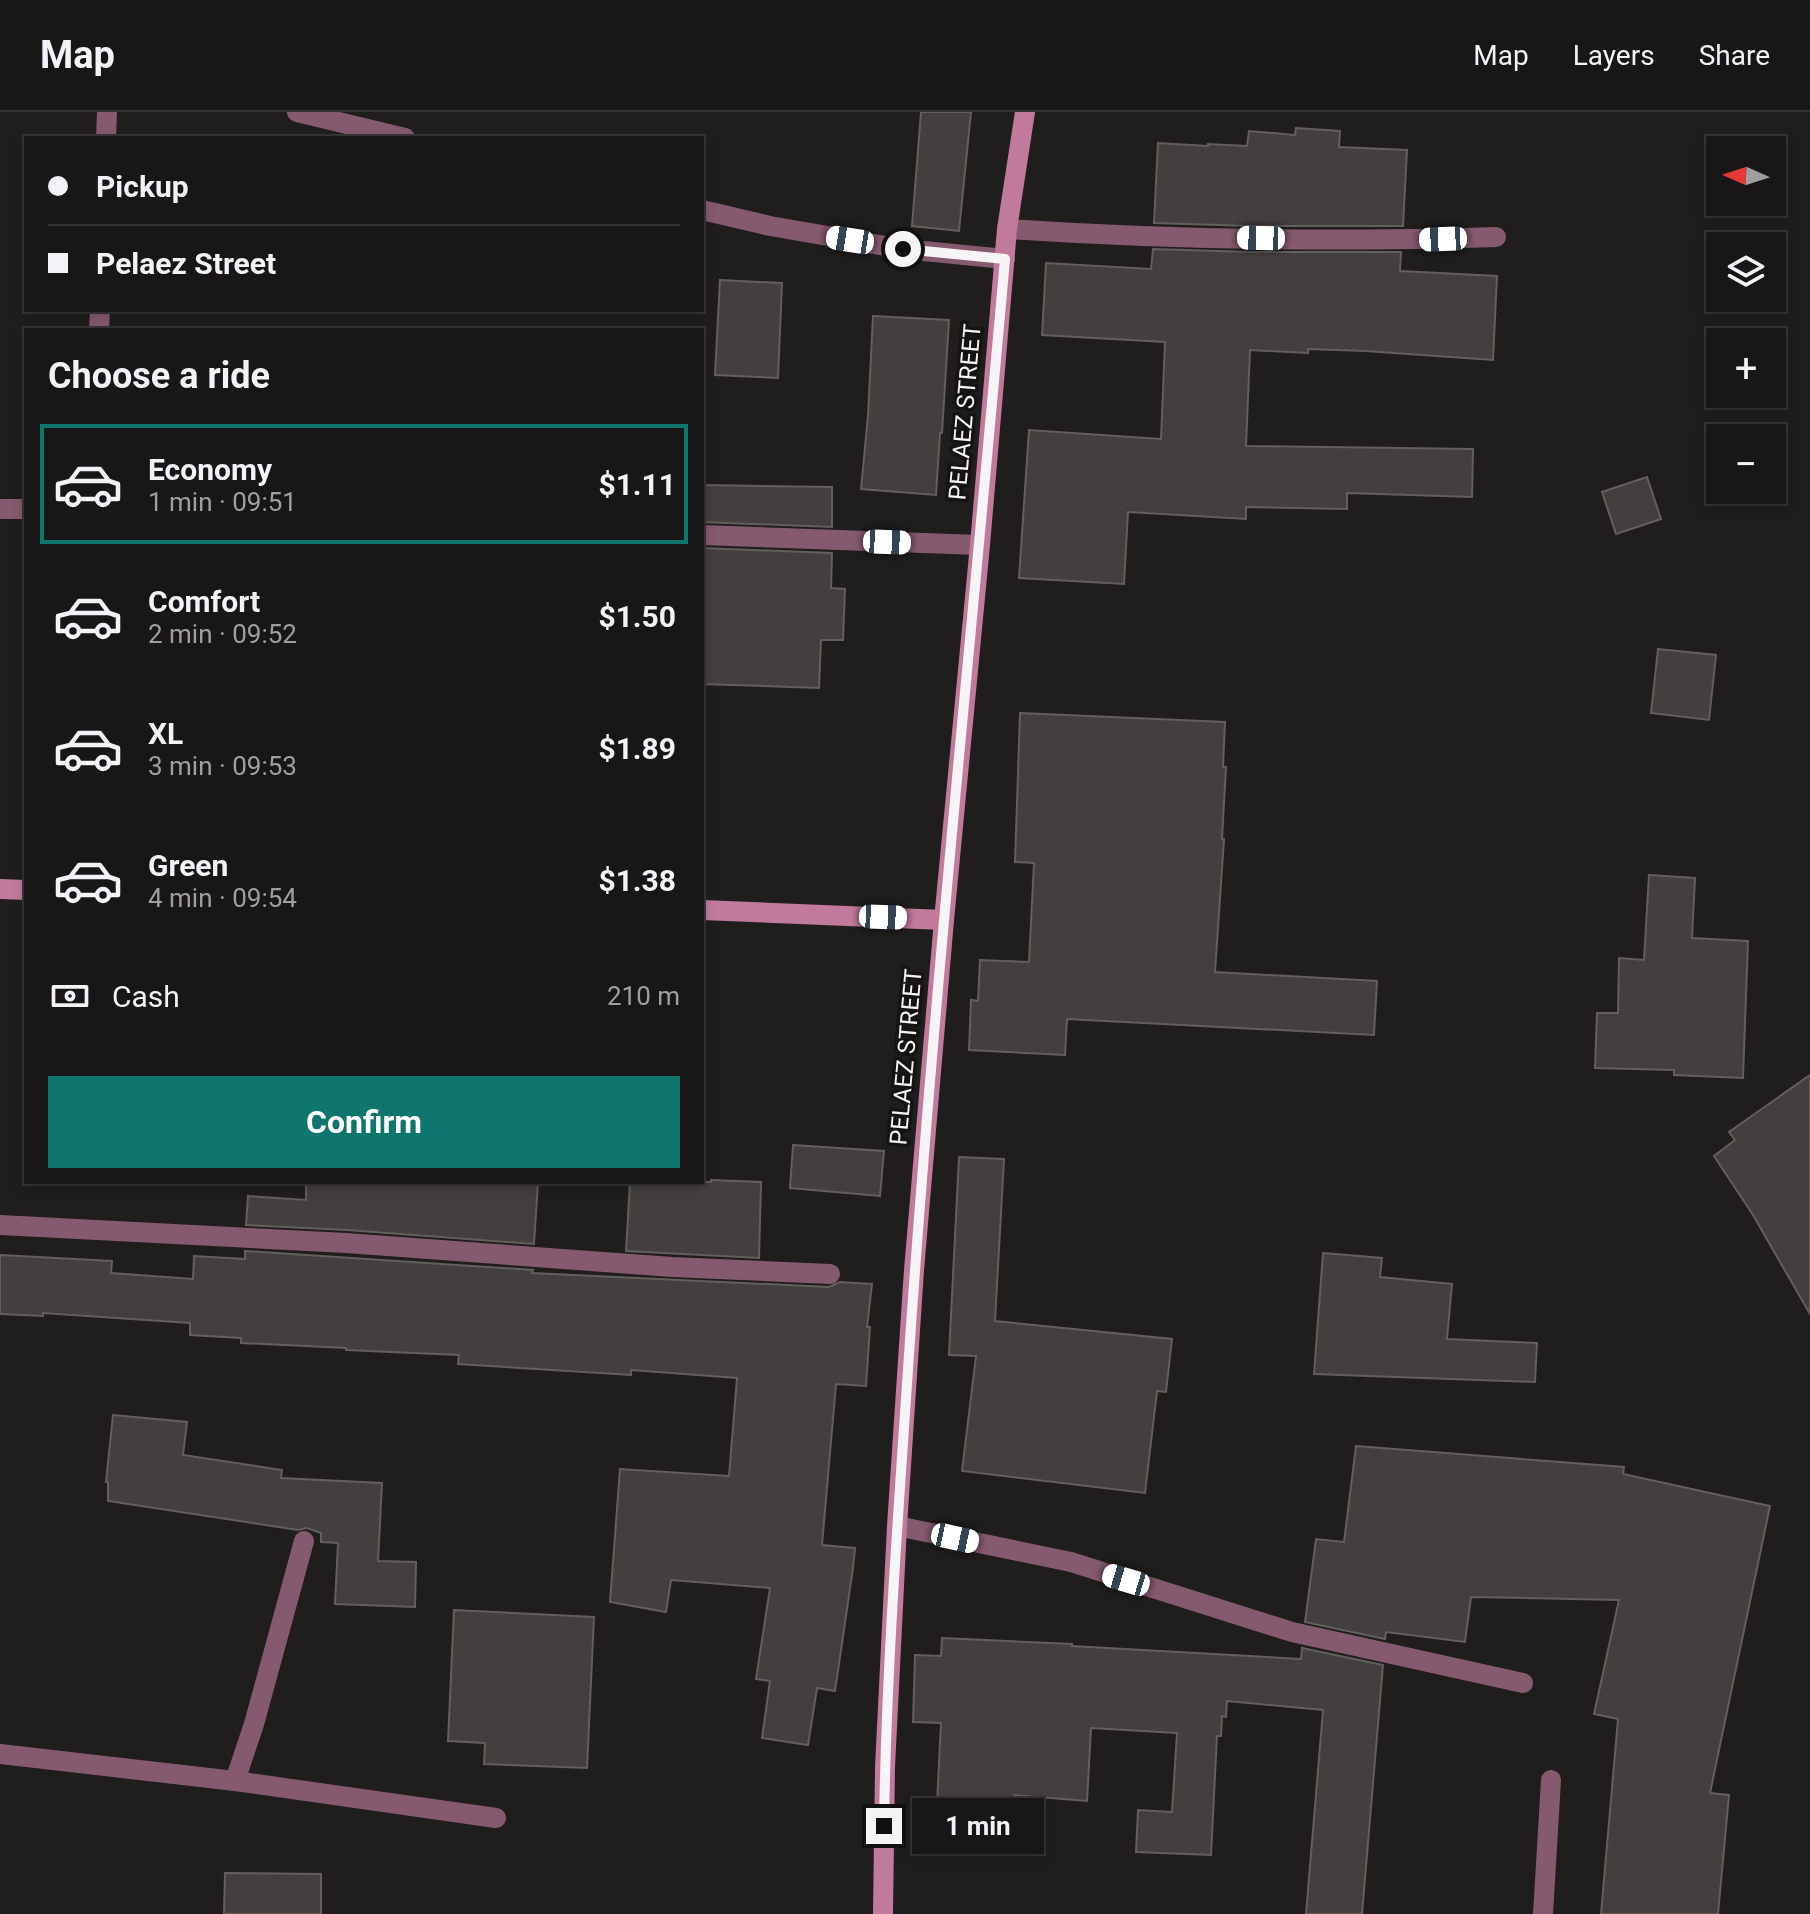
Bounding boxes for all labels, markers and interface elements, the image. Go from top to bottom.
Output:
text: Map [40,33,115,77]
text: Map [1473,39,1529,72]
text: Layers [1573,39,1655,72]
text: Share [1699,39,1770,72]
north arrow [1706,136,1786,216]
map controls [1706,136,1786,504]
text: Pickup [96,169,189,204]
car [824,224,876,256]
car [1237,226,1285,250]
car [1419,226,1467,252]
route start [885,231,921,267]
button: layers [1706,232,1786,312]
text: Pelaez Street [96,246,276,281]
street label: PELAEZ STREET [943,323,987,501]
button: + [1706,328,1786,408]
text: Choose a ride [48,355,270,397]
button: − [1706,424,1786,504]
icon: car [52,448,124,520]
text: Economy [148,452,272,487]
text: $1.11 [598,467,676,502]
text: 1 min · 09:51 [148,487,297,517]
car [863,529,911,555]
icon: car [52,580,124,652]
text: Comfort [148,584,260,619]
text: $1.50 [598,599,676,634]
text: 2 min · 09:52 [148,619,297,649]
icon: car [52,712,124,784]
text: XL [148,716,183,751]
text: $1.89 [598,731,676,766]
text: 3 min · 09:53 [148,751,297,781]
icon: car [52,844,124,916]
text: Green [148,848,228,883]
text: $1.38 [598,863,676,898]
text: 4 min · 09:54 [148,883,297,913]
car [859,904,907,930]
street label: PELAEZ STREET [884,968,928,1146]
icon: cash [48,974,92,1018]
text: Cash [112,979,180,1014]
text: 210 m [607,981,680,1011]
button: Confirm [48,1076,680,1168]
car [929,1521,981,1555]
car [1100,1562,1152,1598]
callout: 1 min [912,1798,1044,1854]
route end [866,1808,902,1844]
text: 1 min [945,1811,1011,1841]

